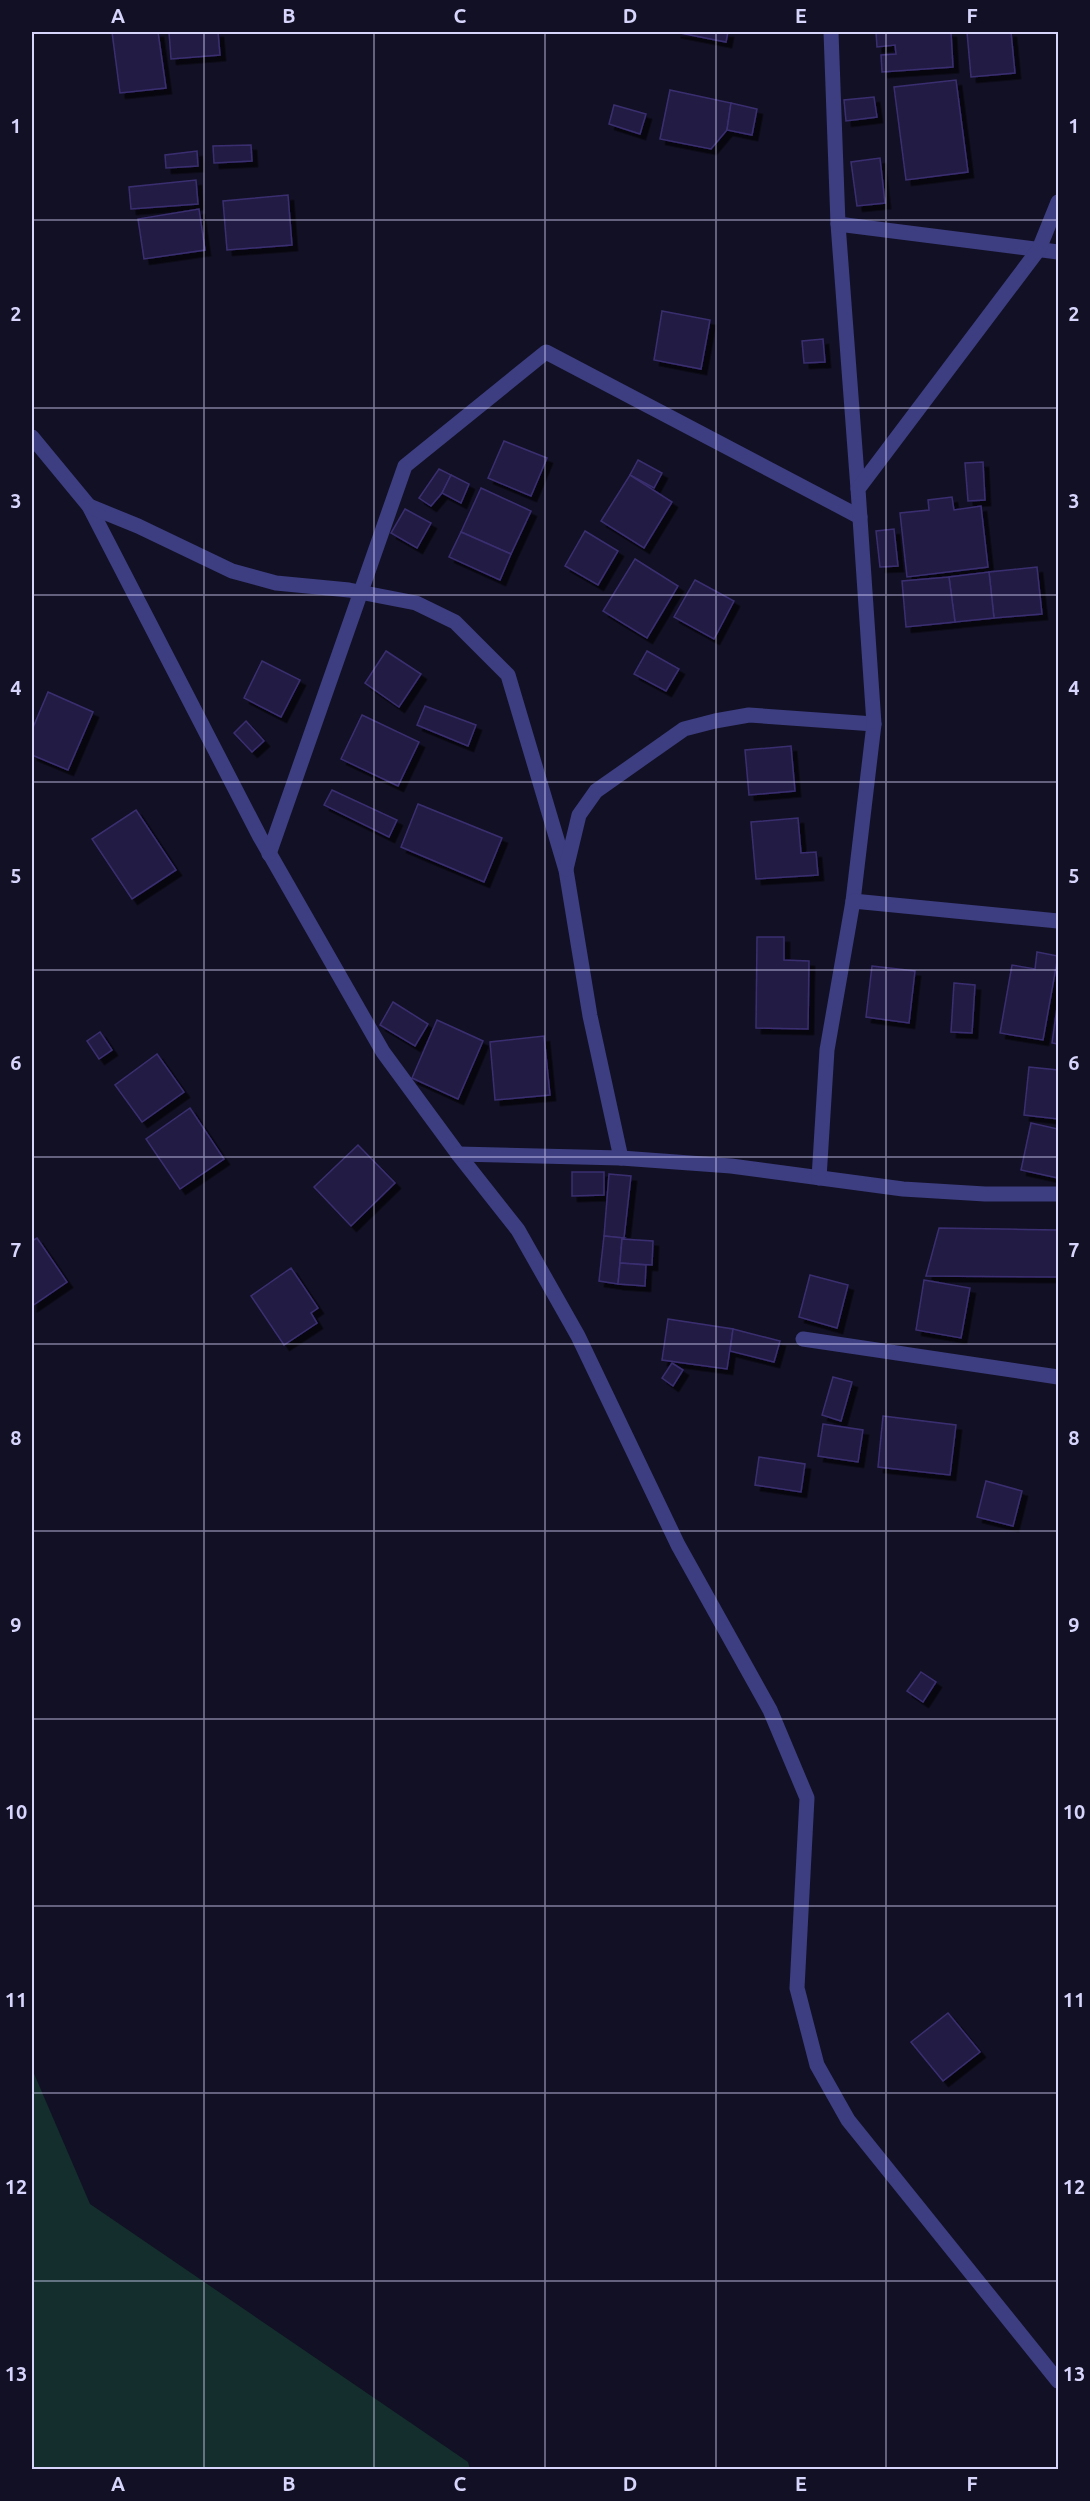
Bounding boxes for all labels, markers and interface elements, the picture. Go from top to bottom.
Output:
text: A [111,4,125,27]
text: B [282,4,296,27]
text: C [454,4,467,27]
text: D [623,4,637,27]
text: E [795,4,807,27]
text: F [966,4,978,27]
text: 1 [10,114,22,137]
text: 1 [1068,114,1080,137]
text: 2 [10,302,22,325]
text: 2 [1068,302,1080,325]
text: 3 [10,489,22,512]
text: 3 [1068,489,1080,512]
text: 4 [10,676,22,699]
text: 4 [1068,676,1080,699]
text: 5 [10,864,22,887]
text: 5 [1068,864,1080,887]
text: 6 [10,1051,22,1074]
text: 6 [1068,1051,1080,1074]
text: 7 [10,1238,22,1261]
text: 7 [1068,1238,1080,1261]
text: 8 [10,1426,22,1449]
text: 8 [1068,1426,1080,1449]
text: 9 [10,1613,22,1636]
text: 9 [1068,1613,1080,1636]
text: 10 [5,1800,27,1823]
text: 10 [1063,1800,1085,1823]
text: 11 [5,1988,27,2011]
text: 11 [1063,1988,1085,2011]
text: 12 [5,2175,27,2198]
text: 12 [1063,2175,1085,2198]
text: 13 [5,2362,27,2385]
text: 13 [1063,2362,1085,2385]
text: A [111,2472,125,2495]
text: B [282,2472,296,2495]
text: C [454,2472,467,2495]
text: D [623,2472,637,2495]
text: E [795,2472,807,2495]
text: F [966,2472,978,2495]

